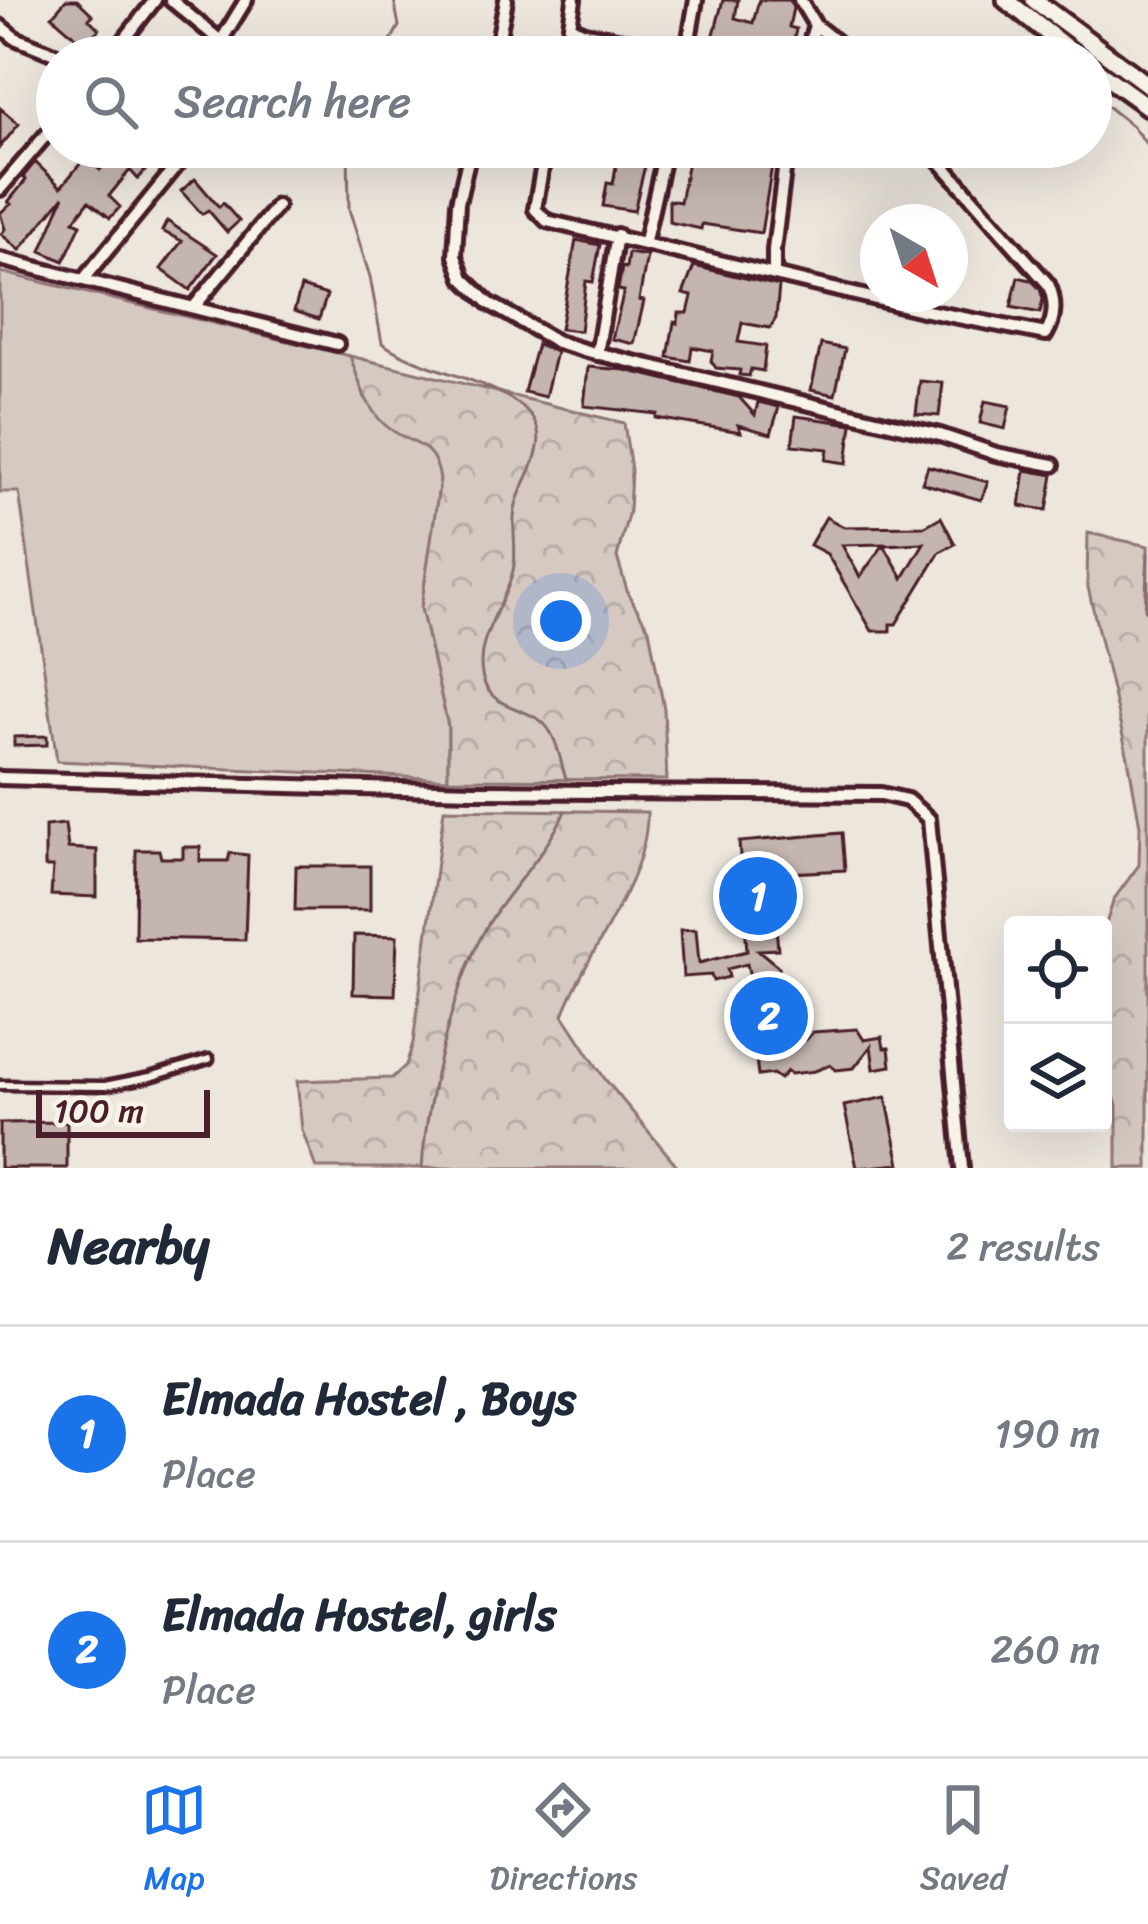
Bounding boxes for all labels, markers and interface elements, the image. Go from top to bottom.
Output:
search box [36,36,1112,168]
text: Search here [174,62,411,142]
icon: search [78,69,144,135]
north arrow [860,204,968,312]
your location [531,591,591,651]
pin: 1 [719,851,797,941]
map controls [1004,916,1112,1132]
button: locate [1004,916,1112,1024]
pin: 2 [730,971,808,1061]
button: layers [1004,1024,1112,1132]
text: 100 m [54,1082,144,1140]
scale bar [36,1084,210,1137]
text: Nearby [48,1201,209,1291]
text: 2 results [946,1212,1100,1281]
text: Elmada Hostel , Boys [162,1359,576,1439]
text: 1 [79,1399,95,1468]
text: 190 m [995,1399,1100,1468]
text: Place [162,1439,256,1508]
text: Elmada Hostel, girls [162,1575,556,1655]
text: 2 [76,1615,98,1684]
text: 260 m [991,1615,1100,1684]
text: Place [162,1655,256,1724]
tab: Map [141,1777,207,1907]
tab: Directions [490,1777,637,1907]
tab: Saved [920,1777,1007,1907]

